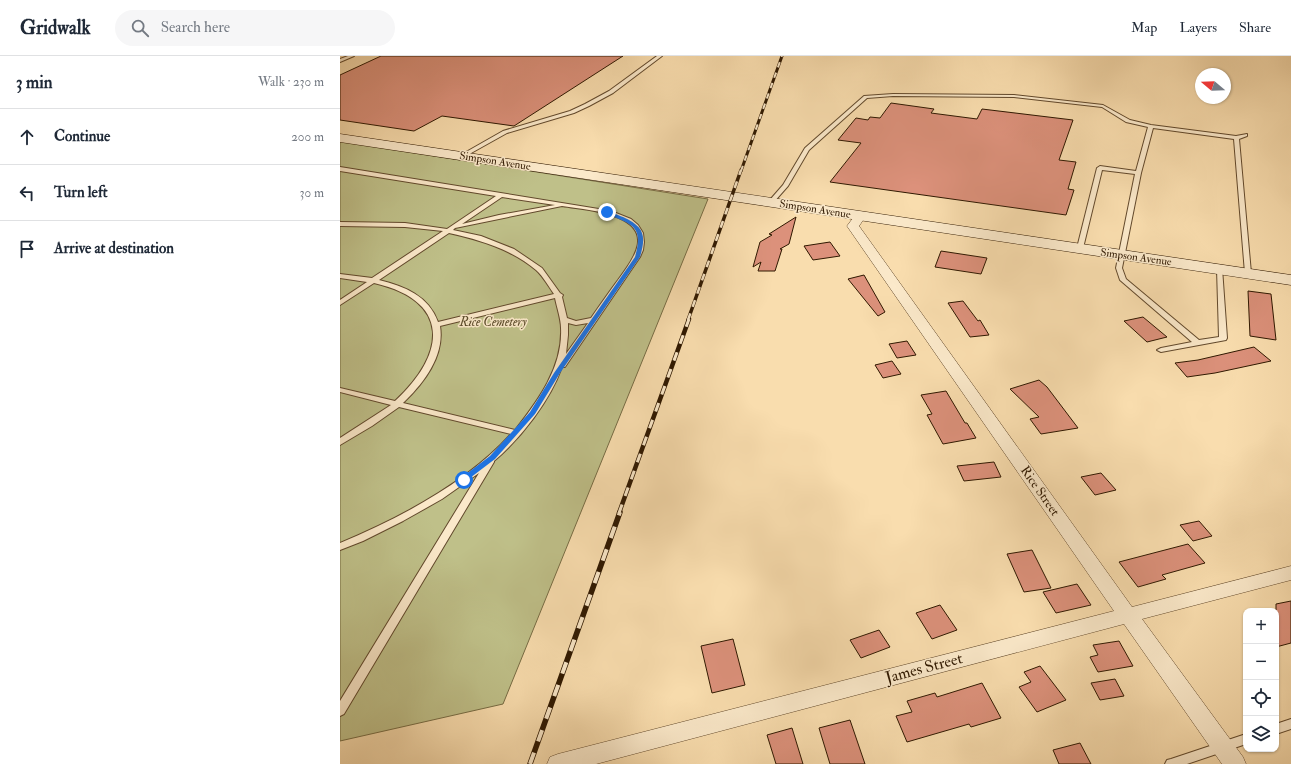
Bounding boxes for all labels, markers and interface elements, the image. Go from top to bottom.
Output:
search box [115,10,395,46]
text: Gridwalk [20,16,91,40]
icon: search [129,17,151,39]
text: Search here [161,18,230,37]
text: Map [1131,19,1157,36]
text: Layers [1179,19,1217,36]
text: Share [1239,19,1271,36]
north arrow [1195,68,1231,104]
text: 3 min [16,72,53,93]
text: Walk · 230 m [258,74,324,90]
icon: ahead [16,126,38,148]
text: Continue [54,127,110,146]
text: 200 m [291,129,324,145]
street label: Simpson Avenue [458,149,532,174]
icon: left [16,182,38,204]
text: Turn left [54,183,108,202]
text: 30 m [300,185,324,201]
street label: Simpson Avenue [778,197,852,222]
route end [598,203,616,221]
icon: arrive [16,238,38,260]
text: Arrive at destination [54,239,174,258]
street label: Simpson Avenue [1099,246,1173,269]
park label: Rice Cemetery [458,314,527,330]
street label: Rice Street [1017,463,1063,519]
route start [455,471,473,489]
map controls [1243,608,1279,752]
button: + [1243,608,1279,644]
button: − [1243,644,1279,680]
street label: James Street [882,648,965,689]
button: locate [1243,680,1279,716]
button: layers [1243,716,1279,752]

